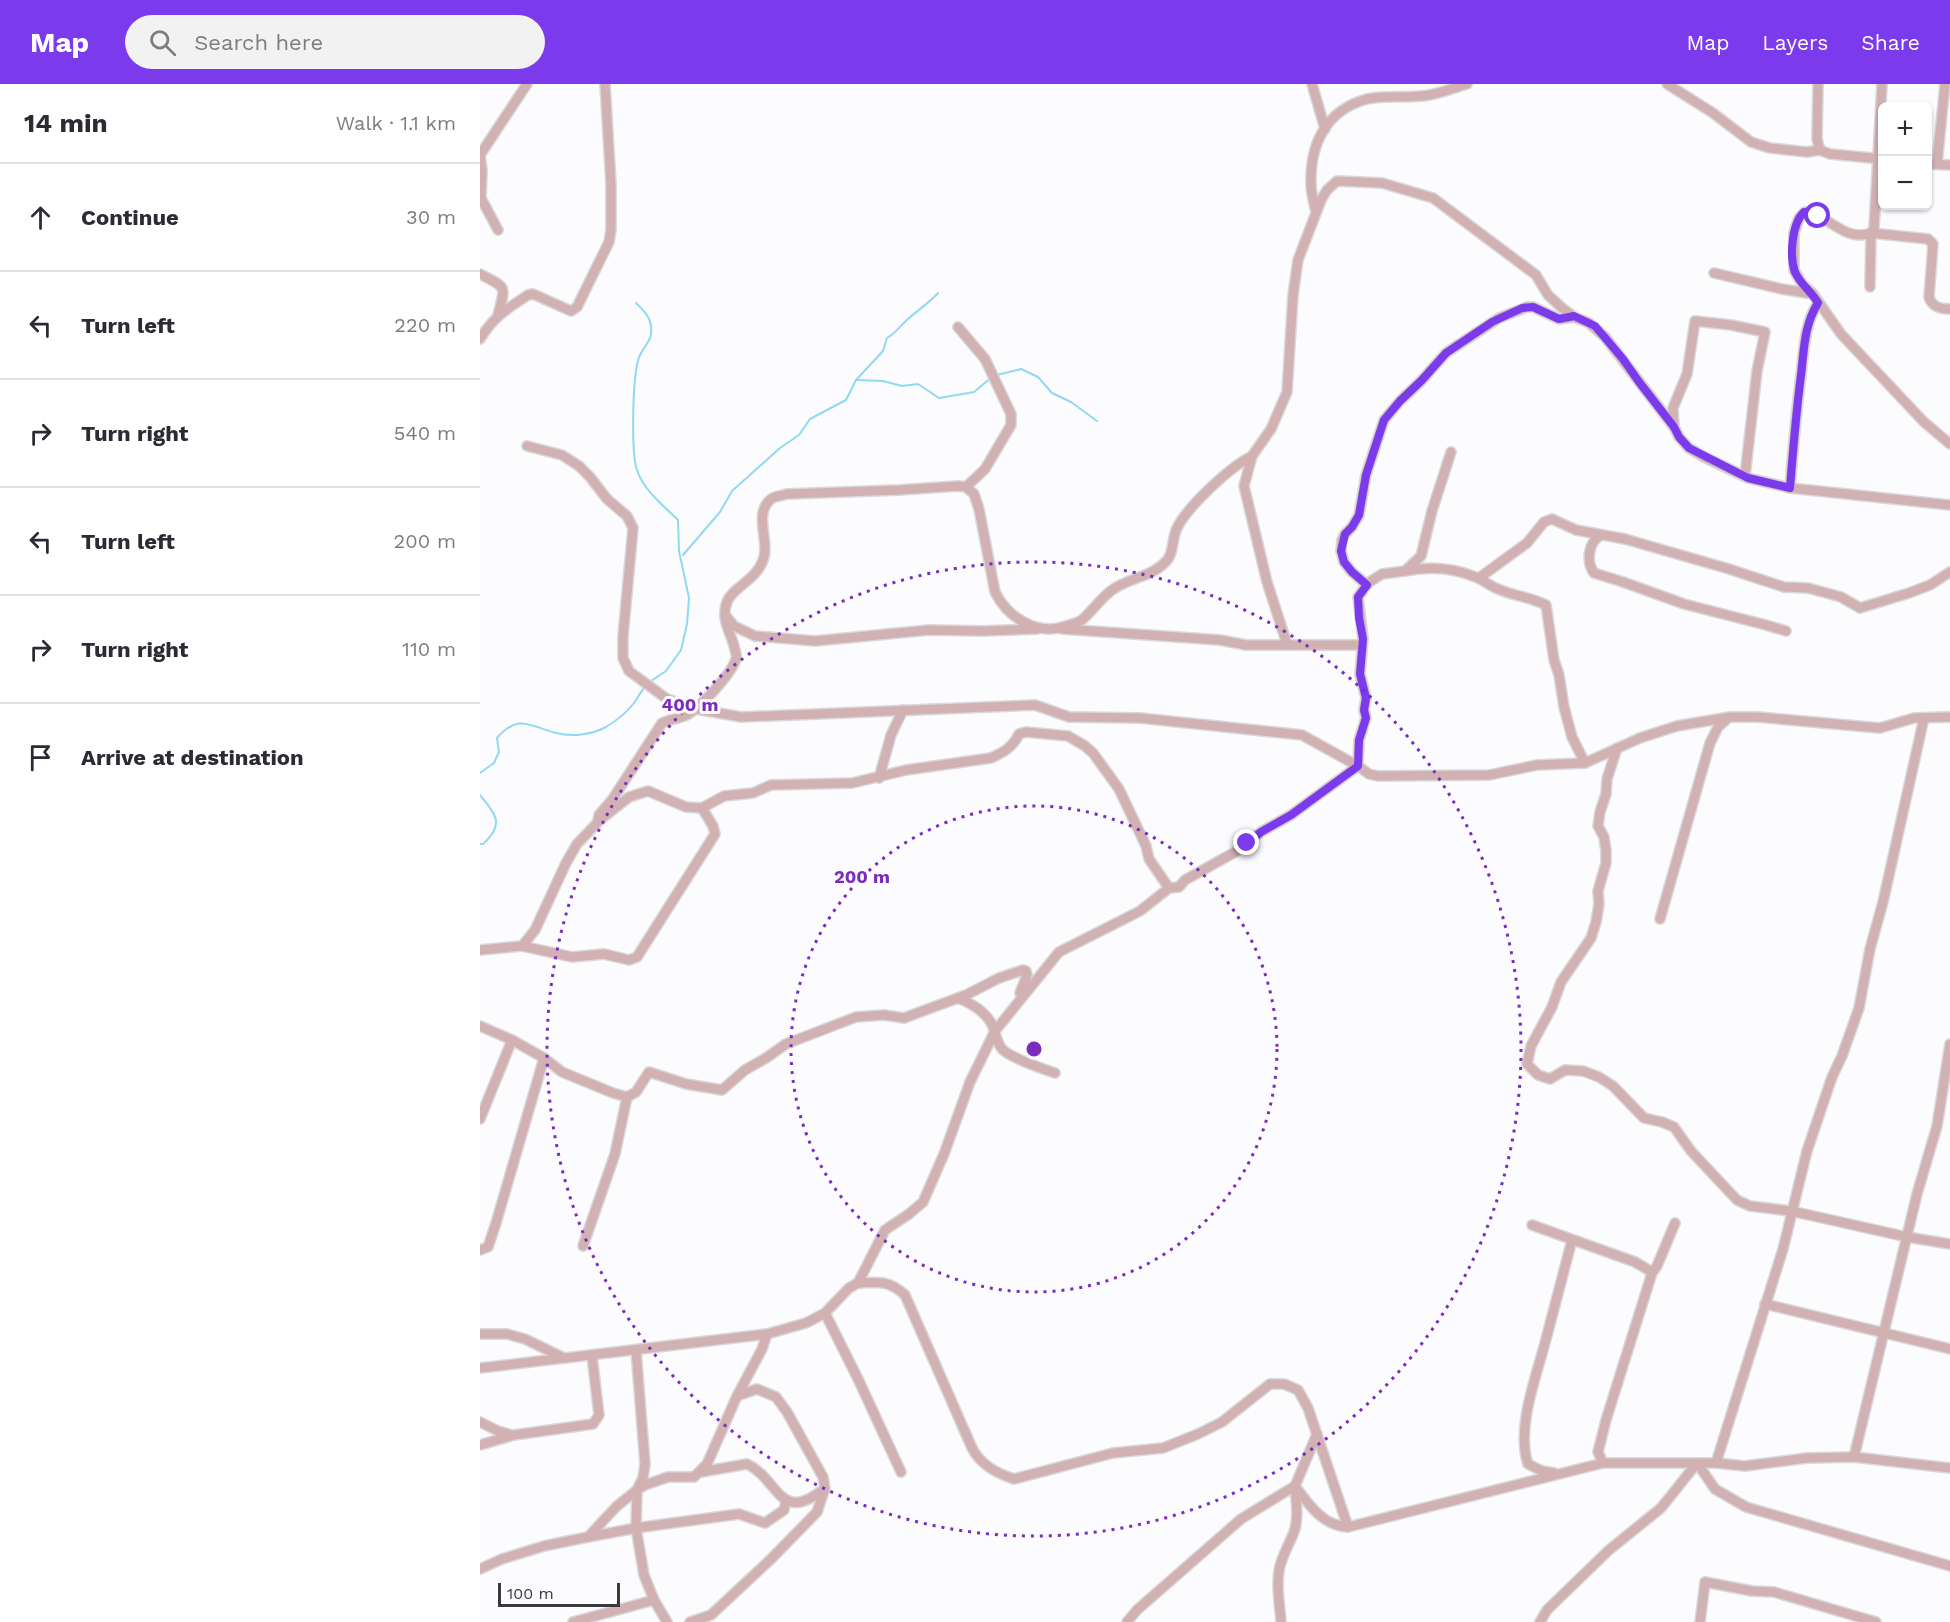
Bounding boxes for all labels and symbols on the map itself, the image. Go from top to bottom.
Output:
route start [1804,202,1830,228]
text: 400 m [662,694,718,715]
route end [1233,829,1259,855]
text: 200 m [834,866,890,887]
centre of rings [1024,1039,1044,1059]
scale bar [498,1580,620,1608]

